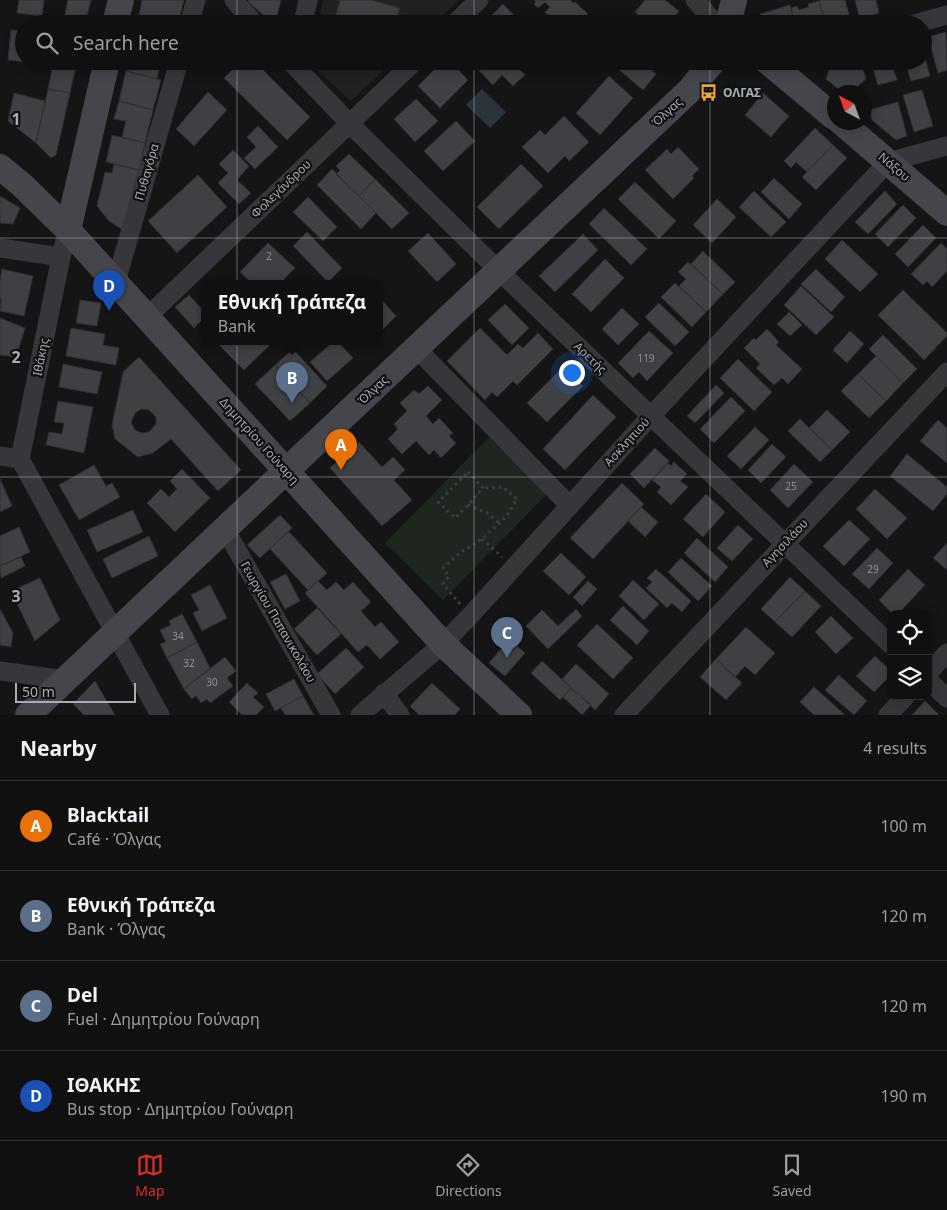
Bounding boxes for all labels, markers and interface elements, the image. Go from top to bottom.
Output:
search box [15,15,932,70]
icon: search [33,29,61,57]
text: Search here [73,30,179,56]
bus stop icon: ΟΛΓΑΣ [699,83,719,103]
place label: ΟΛΓΑΣ [723,84,761,101]
north arrow [827,85,872,130]
street label: Όλγας [648,93,686,130]
text: 1 [11,108,21,130]
street label: Πυθαγόρα [130,141,163,202]
street label: Νάξου [875,148,914,185]
street label: Φολεγάνδρου [247,156,314,222]
house number: 2 [266,249,272,263]
pin: D [93,270,125,311]
popup [201,280,383,345]
text: Εθνική Τράπεζα [218,289,366,315]
text: Bank [218,315,256,337]
street label: Ιθάκης [29,336,53,377]
street label: Αρετής [570,338,611,378]
text: 2 [11,346,21,368]
house number: 119 [637,351,655,365]
your location [559,360,585,386]
pin: B [276,362,308,403]
street label: Όλγας [354,371,392,408]
street label: Δημητρίου Γούναρη [216,394,303,488]
street label: Ασκληπιού [600,413,653,470]
pin: A [325,429,357,470]
house number: 25 [785,479,797,493]
street label: Αγησιλάου [758,515,811,571]
street label: Γεωργίου Παπανικολάου [237,558,320,686]
house number: 29 [867,562,879,576]
text: 3 [11,585,21,607]
map controls [887,610,932,700]
button: locate [887,610,932,655]
pin: C [491,617,523,658]
house number: 34 [172,629,184,643]
button: layers [887,655,932,700]
house number: 32 [183,656,195,670]
house number: 30 [206,675,218,689]
scale bar [15,680,136,703]
text: 50 m [22,682,55,701]
text: Nearby [20,734,96,762]
text: 4 results [863,737,927,759]
text: Blacktail [67,802,149,828]
text: A [30,815,42,837]
text: 100 m [880,815,927,837]
text: Café · Όλγας [67,828,161,850]
text: Εθνική Τράπεζα [67,892,216,918]
text: B [31,905,41,927]
text: 120 m [880,905,927,927]
text: Bank · Όλγας [67,918,165,940]
text: Del [67,982,98,1008]
text: C [31,995,41,1017]
text: 120 m [880,995,927,1017]
text: Fuel · Δημητρίου Γούναρη [67,1008,260,1030]
text: ΙΘΑΚΗΣ [67,1072,140,1098]
text: D [30,1085,42,1107]
text: 190 m [880,1085,927,1107]
text: Bus stop · Δημητρίου Γούναρη [67,1098,293,1120]
tab: Map [135,1151,165,1200]
tab: Directions [435,1151,502,1200]
tab: Saved [772,1151,812,1200]

